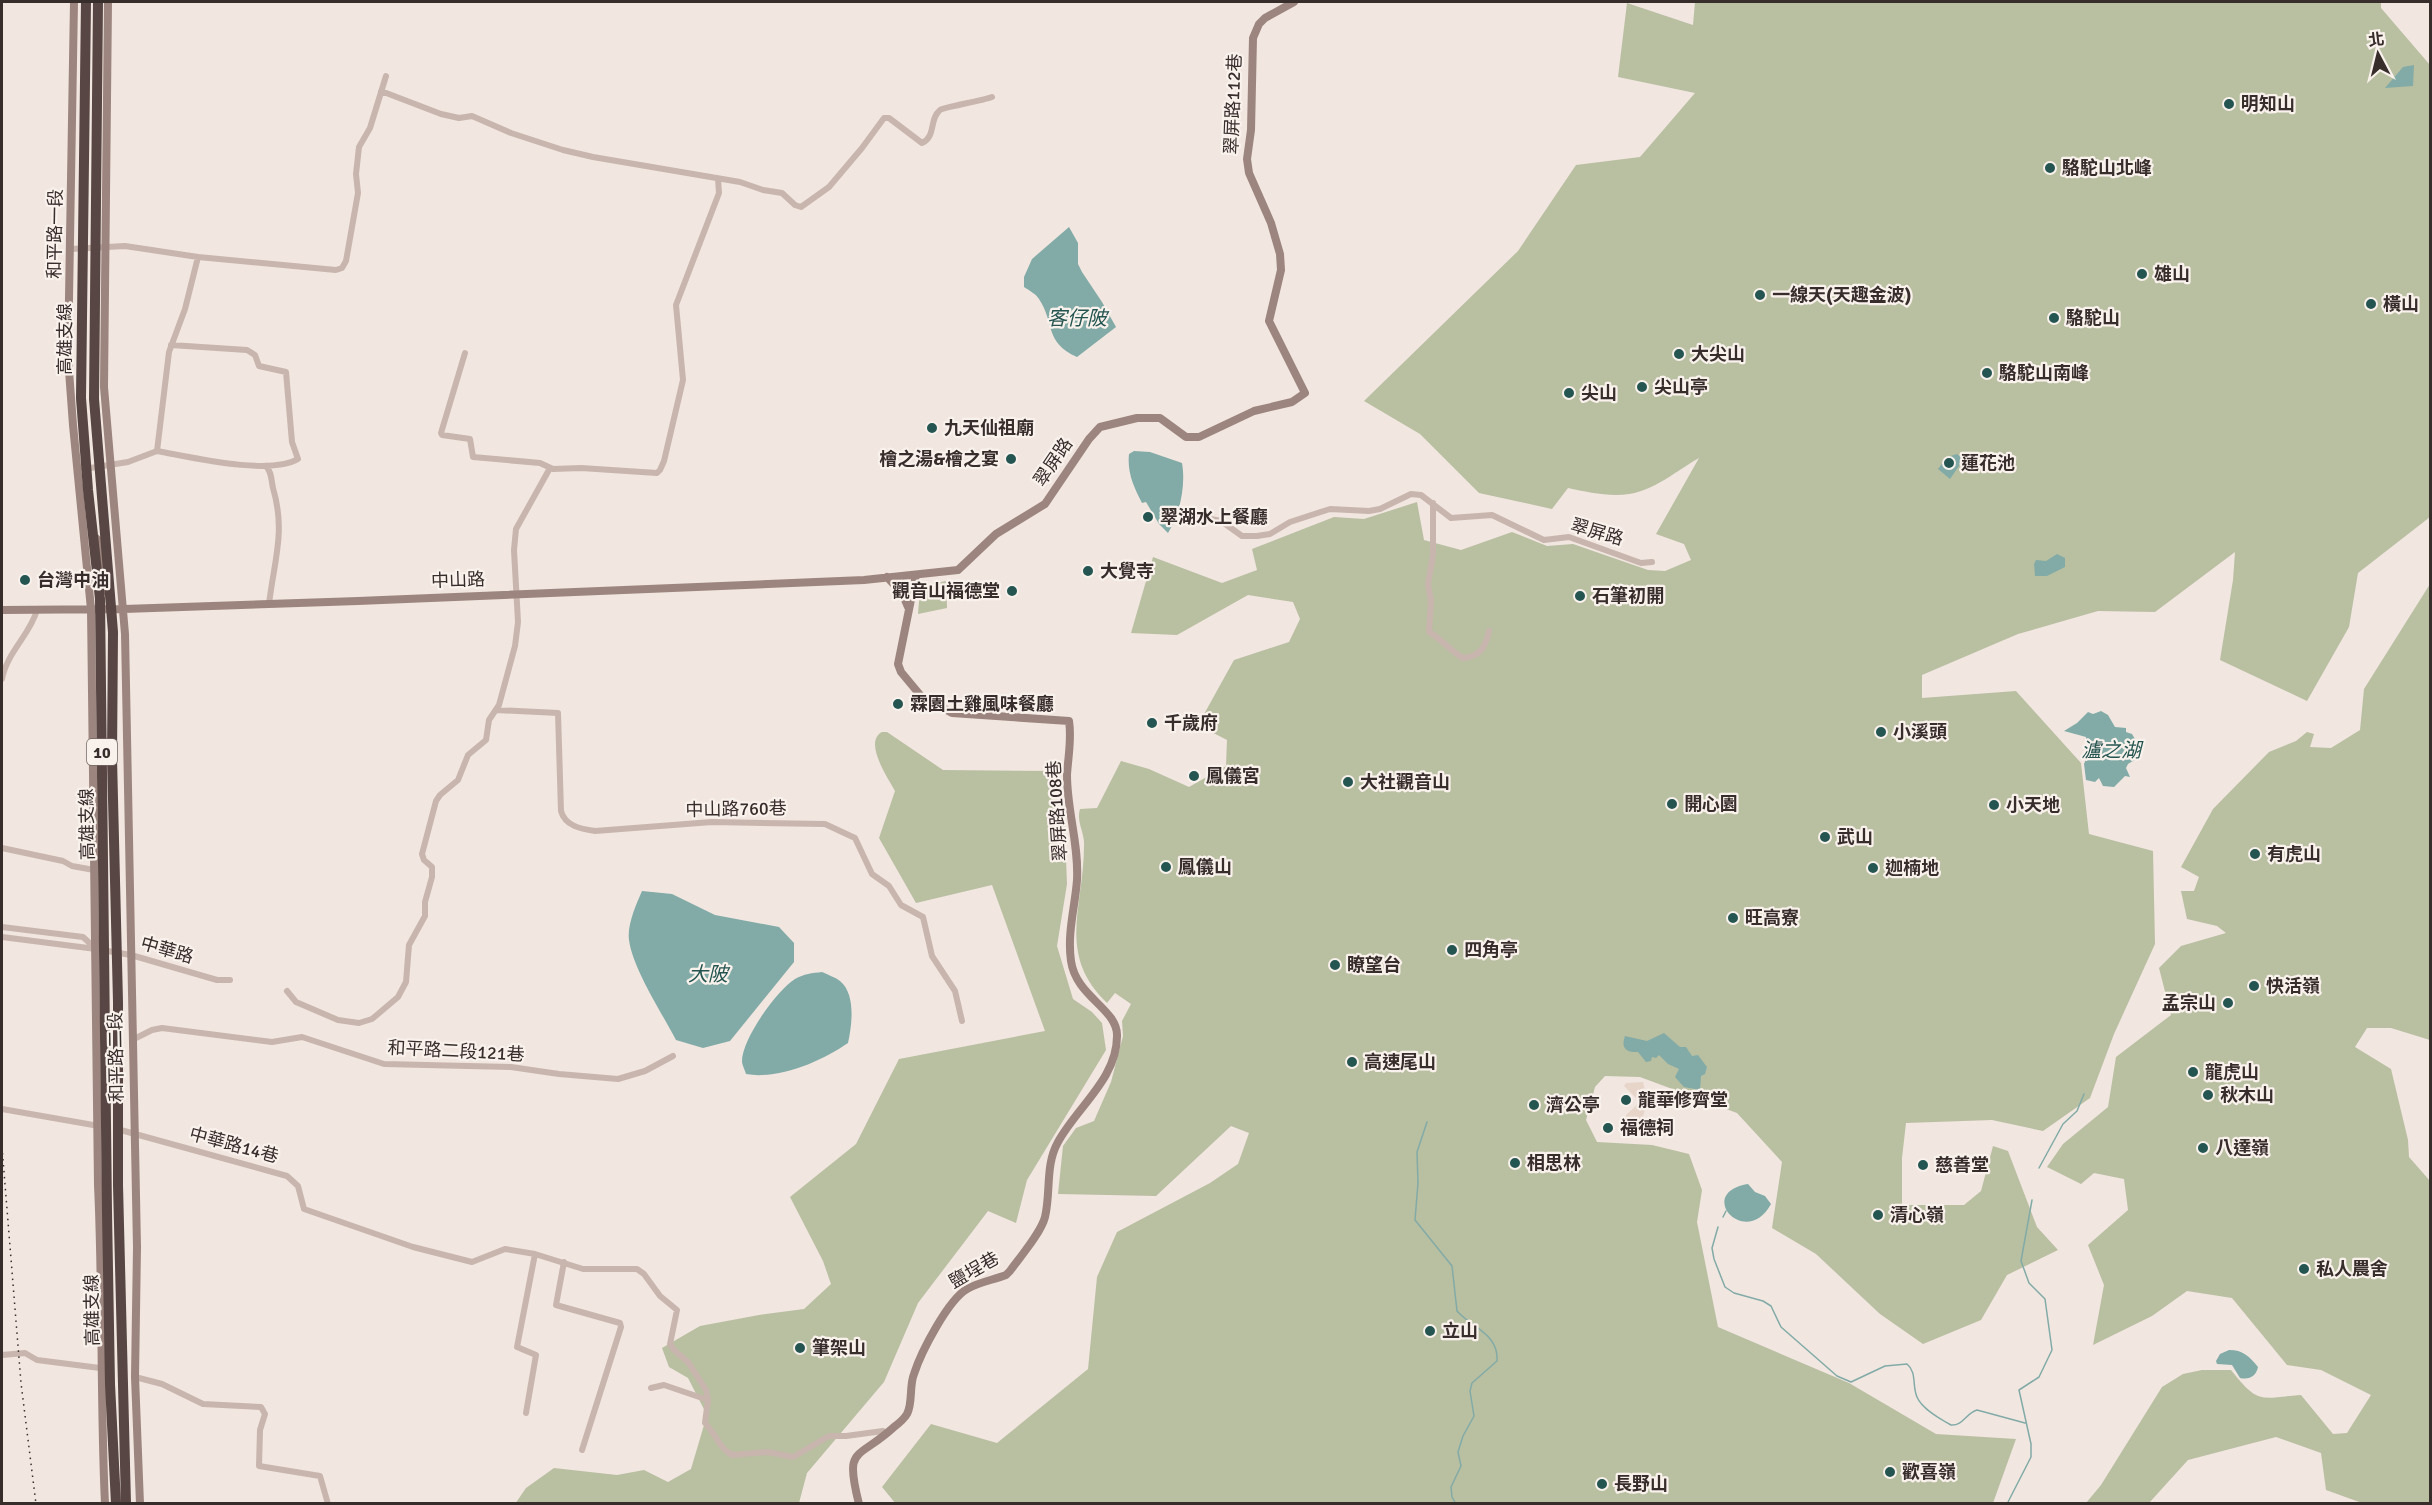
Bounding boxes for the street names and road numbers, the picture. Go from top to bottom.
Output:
street label: 翠屏路112巷 [1220,53,1246,155]
street label: 和平路一段 [43,189,67,279]
street label: 高雄支線 [54,303,76,375]
street label: 翠屏路 [1029,433,1077,491]
street label: 翠屏路 [1568,514,1626,550]
street label: 中山路 [431,568,485,592]
road number: 10 [87,739,117,765]
street label: 翠屏路108巷 [1042,760,1072,862]
street label: 高雄支線 [75,788,99,860]
street label: 中山路760巷 [685,797,787,821]
street label: 中華路 [138,932,196,968]
street label: 和平路二段 [104,1012,128,1102]
street label: 和平路二段121巷 [387,1036,525,1066]
street label: 中華路14巷 [187,1123,281,1167]
street label: 鹽埕巷 [945,1247,1003,1293]
street label: 高雄支線 [80,1274,104,1346]

